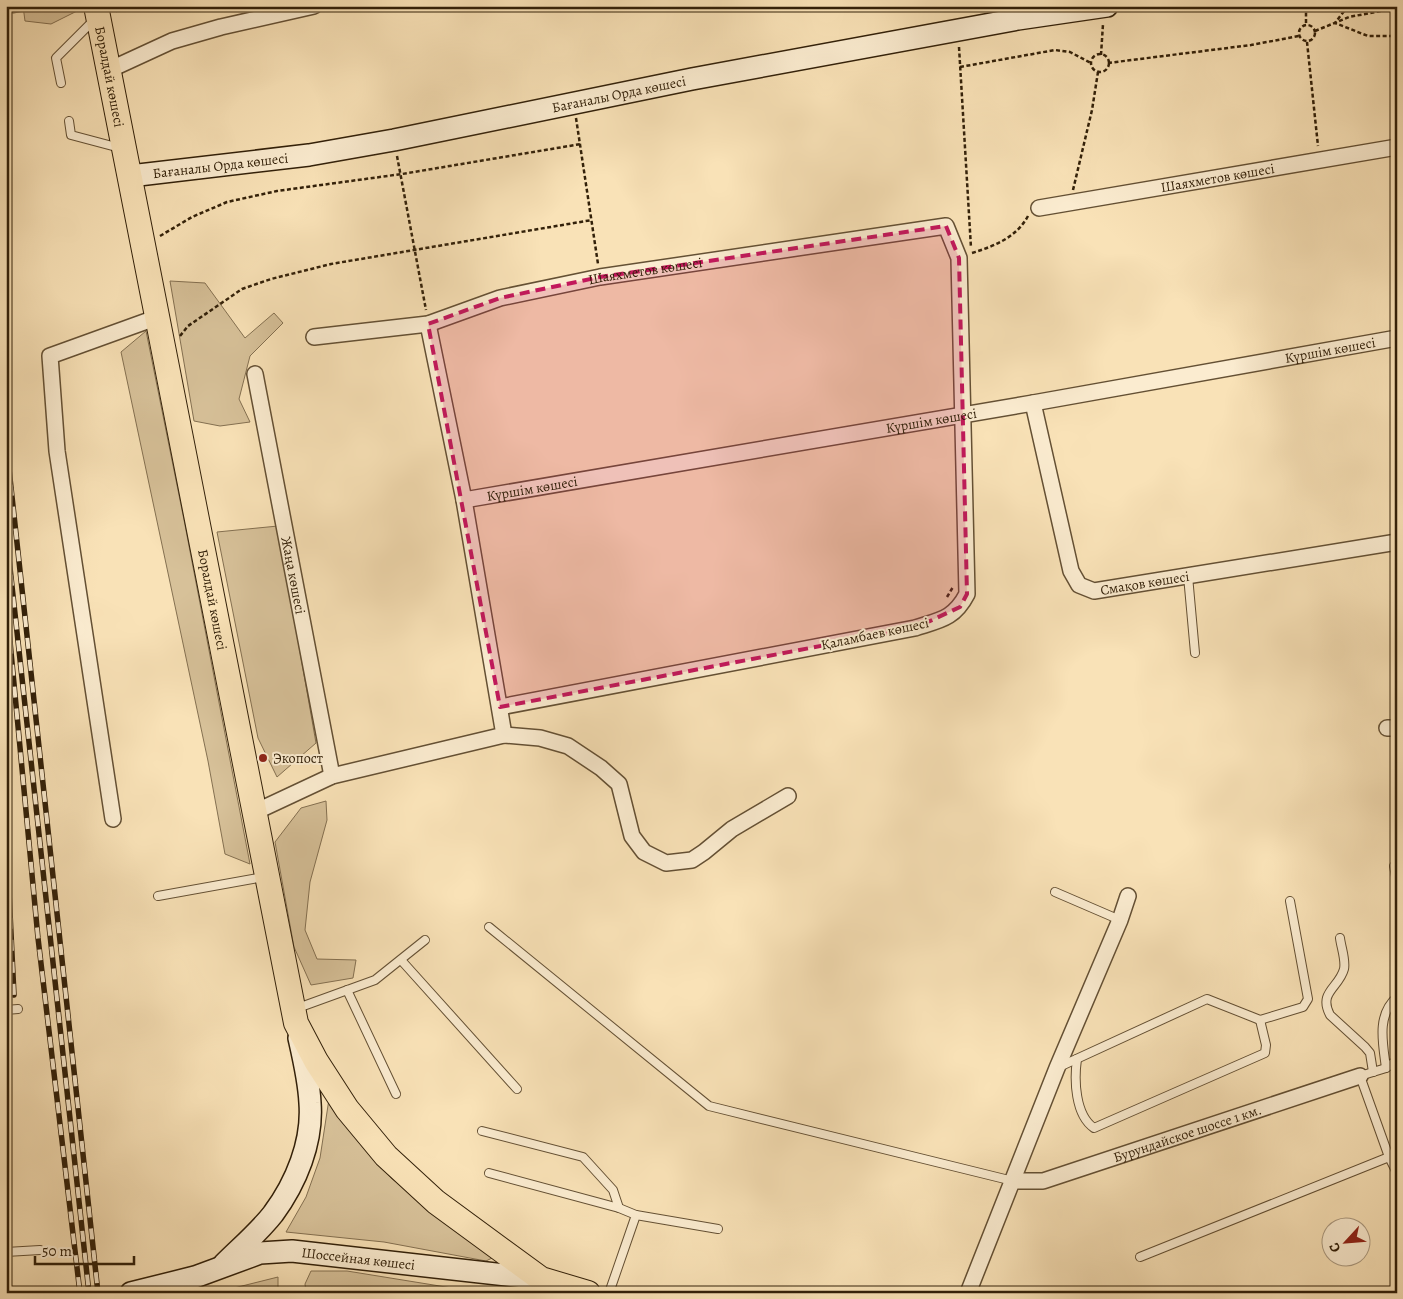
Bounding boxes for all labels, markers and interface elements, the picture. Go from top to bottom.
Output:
street label: Боралдай көшесі [91,24,129,129]
street label: Бағаналы Орда көшесі [550,71,687,117]
street label: Бағаналы Орда көшесі [152,148,289,183]
street label: Шаяхметов көшесі [1159,159,1276,197]
street label: Шаяхметов көшесі [586,253,703,289]
street label: Күршім көшесі [1283,333,1377,367]
street label: Күршім көшесі [884,403,978,437]
street label: Күршім көшесі [485,471,579,505]
street label: Жаңа көшесі [277,535,310,616]
street label: Боралдай көшесі [194,547,232,652]
street label: Смақов көшесі [1099,566,1191,599]
street label: Қаламбаев көшесі [819,613,931,655]
place label: Экопост [273,749,323,768]
marker: Экопост [257,752,269,764]
street label: Бурундайское шоссе 1 км. [1111,1100,1264,1167]
north arrow [1320,1216,1370,1266]
scale bar [35,1234,134,1266]
text: С [1324,1239,1345,1256]
text: 50 m [42,1241,72,1261]
street label: Шоссейная көшесі [300,1243,416,1274]

